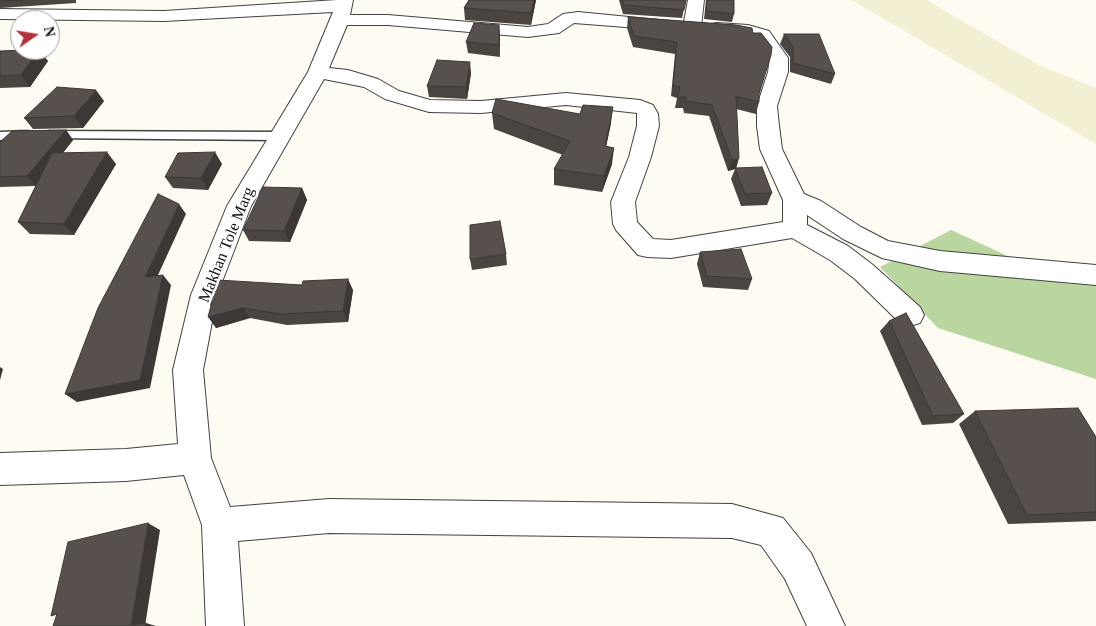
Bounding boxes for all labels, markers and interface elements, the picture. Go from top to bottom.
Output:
north arrow [10,10,60,60]
text: N [41,25,58,38]
street label: Makhan Tole Marg [195,184,259,306]

